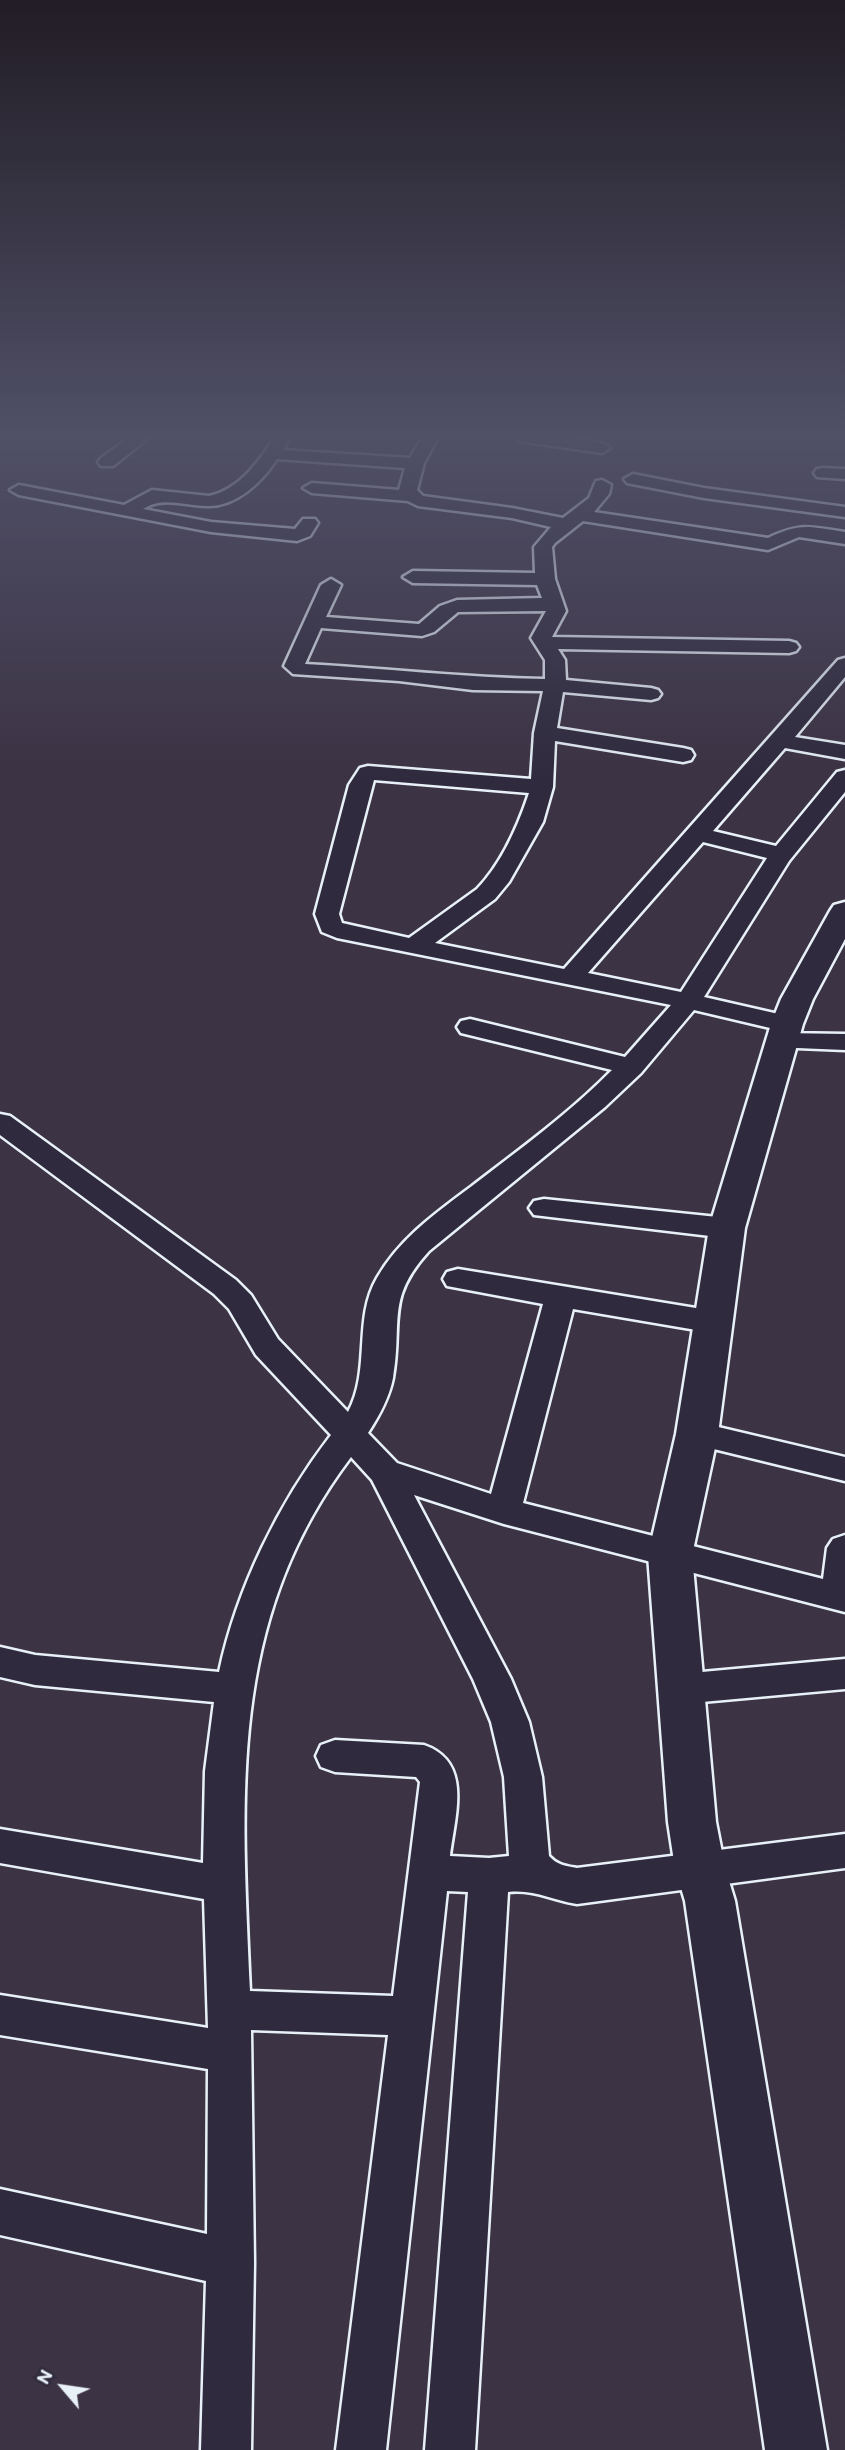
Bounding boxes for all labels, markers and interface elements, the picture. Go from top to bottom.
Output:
north arrow [28,2352,98,2422]
text: N [31,2365,57,2388]

